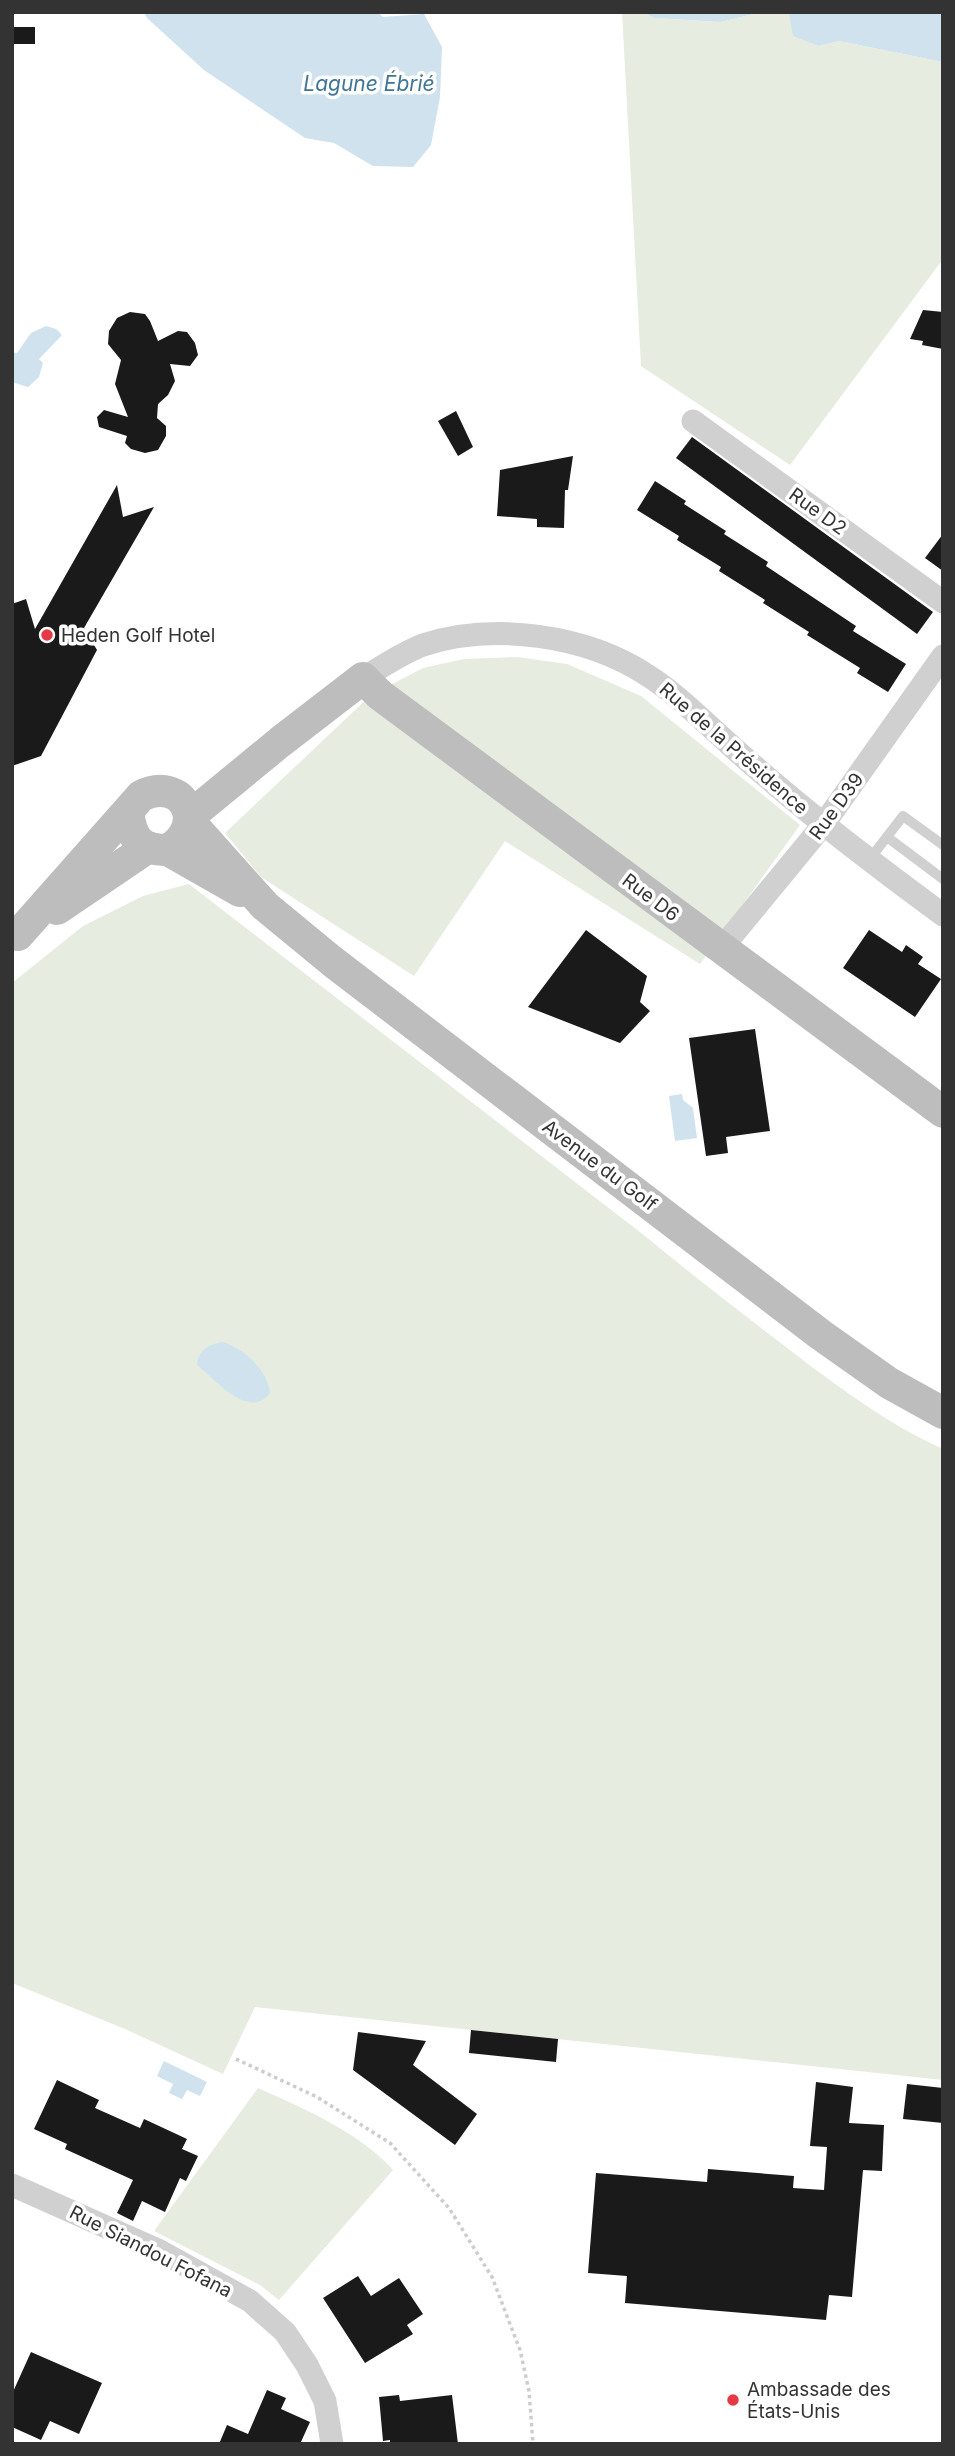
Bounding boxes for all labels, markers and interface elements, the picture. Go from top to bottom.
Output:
water label: Lagune Ébrié [303,70,435,96]
street label: Rue D2 [785,483,851,540]
place label: Heden Golf Hotel [61,624,215,647]
marker: Heden Golf Hotel [39,627,55,643]
street label: Rue de la Présidence [655,678,813,819]
street label: Rue D39 [804,768,868,844]
street label: Rue D6 [618,869,684,926]
street label: Avenue du Golf [538,1115,662,1216]
street label: Rue Siandou Fofana [66,2200,236,2302]
place label: Ambassade des États-Unis [747,2378,891,2423]
marker: Ambassade des États-Unis [725,2392,741,2408]

